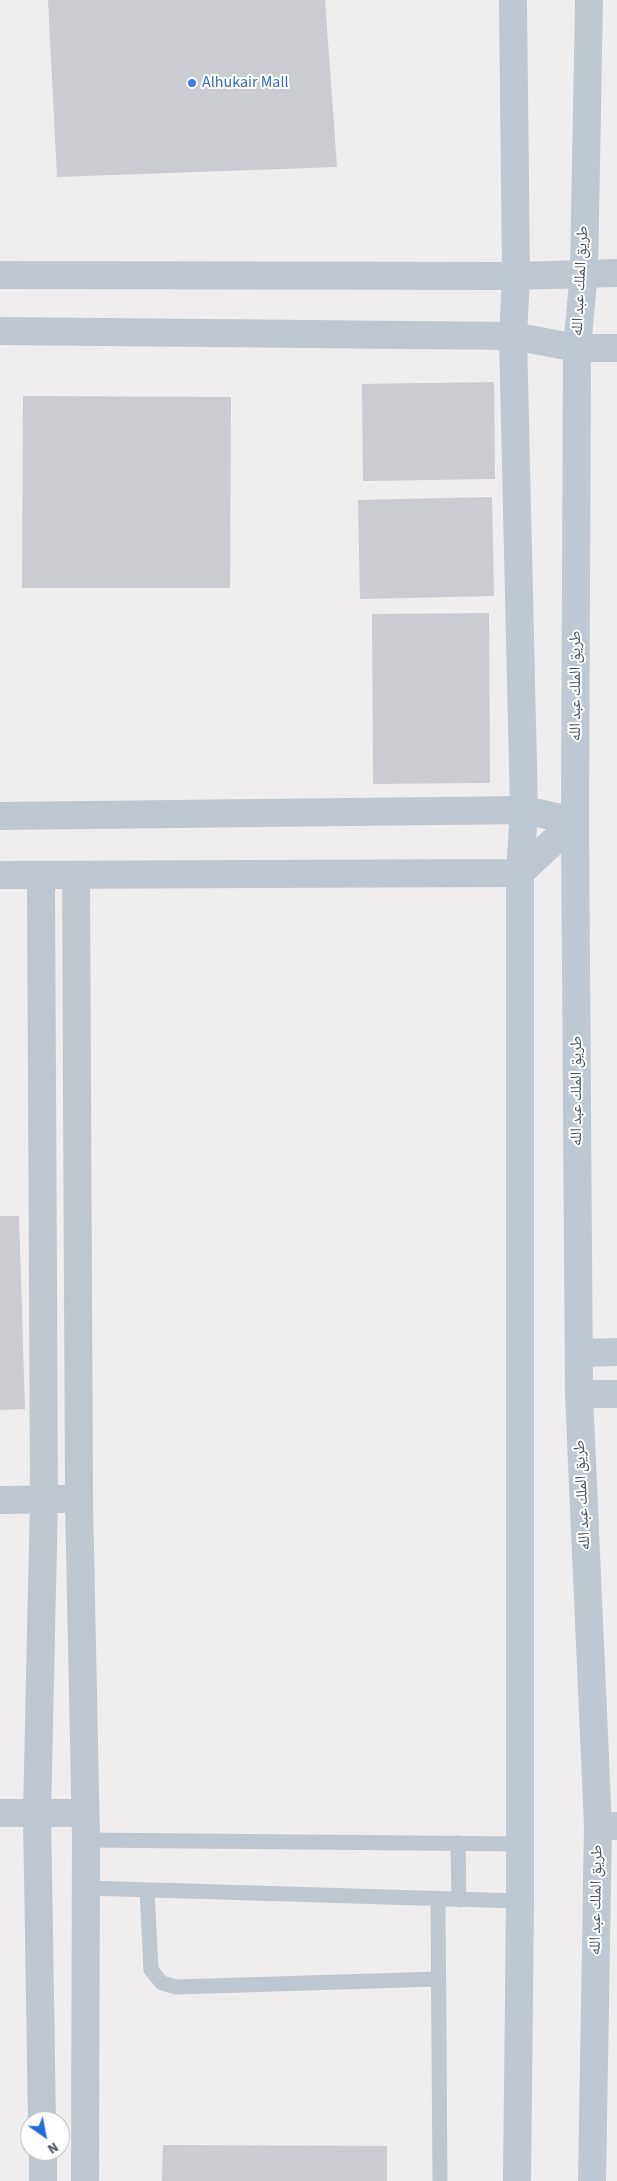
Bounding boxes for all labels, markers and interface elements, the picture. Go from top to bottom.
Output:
place label: Alhukair Mall [202,73,289,93]
marker: Alhukair Mall [186,77,198,89]
street label: طريق الملك عبد الله [569,225,593,337]
street label: طريق الملك عبد الله [566,631,586,741]
street label: طريق الملك عبد الله [567,1036,587,1146]
street label: طريق الملك عبد الله [571,1439,595,1551]
street label: طريق الملك عبد الله [586,1845,608,1955]
north arrow [20,2111,70,2161]
text: N [43,2137,62,2159]

